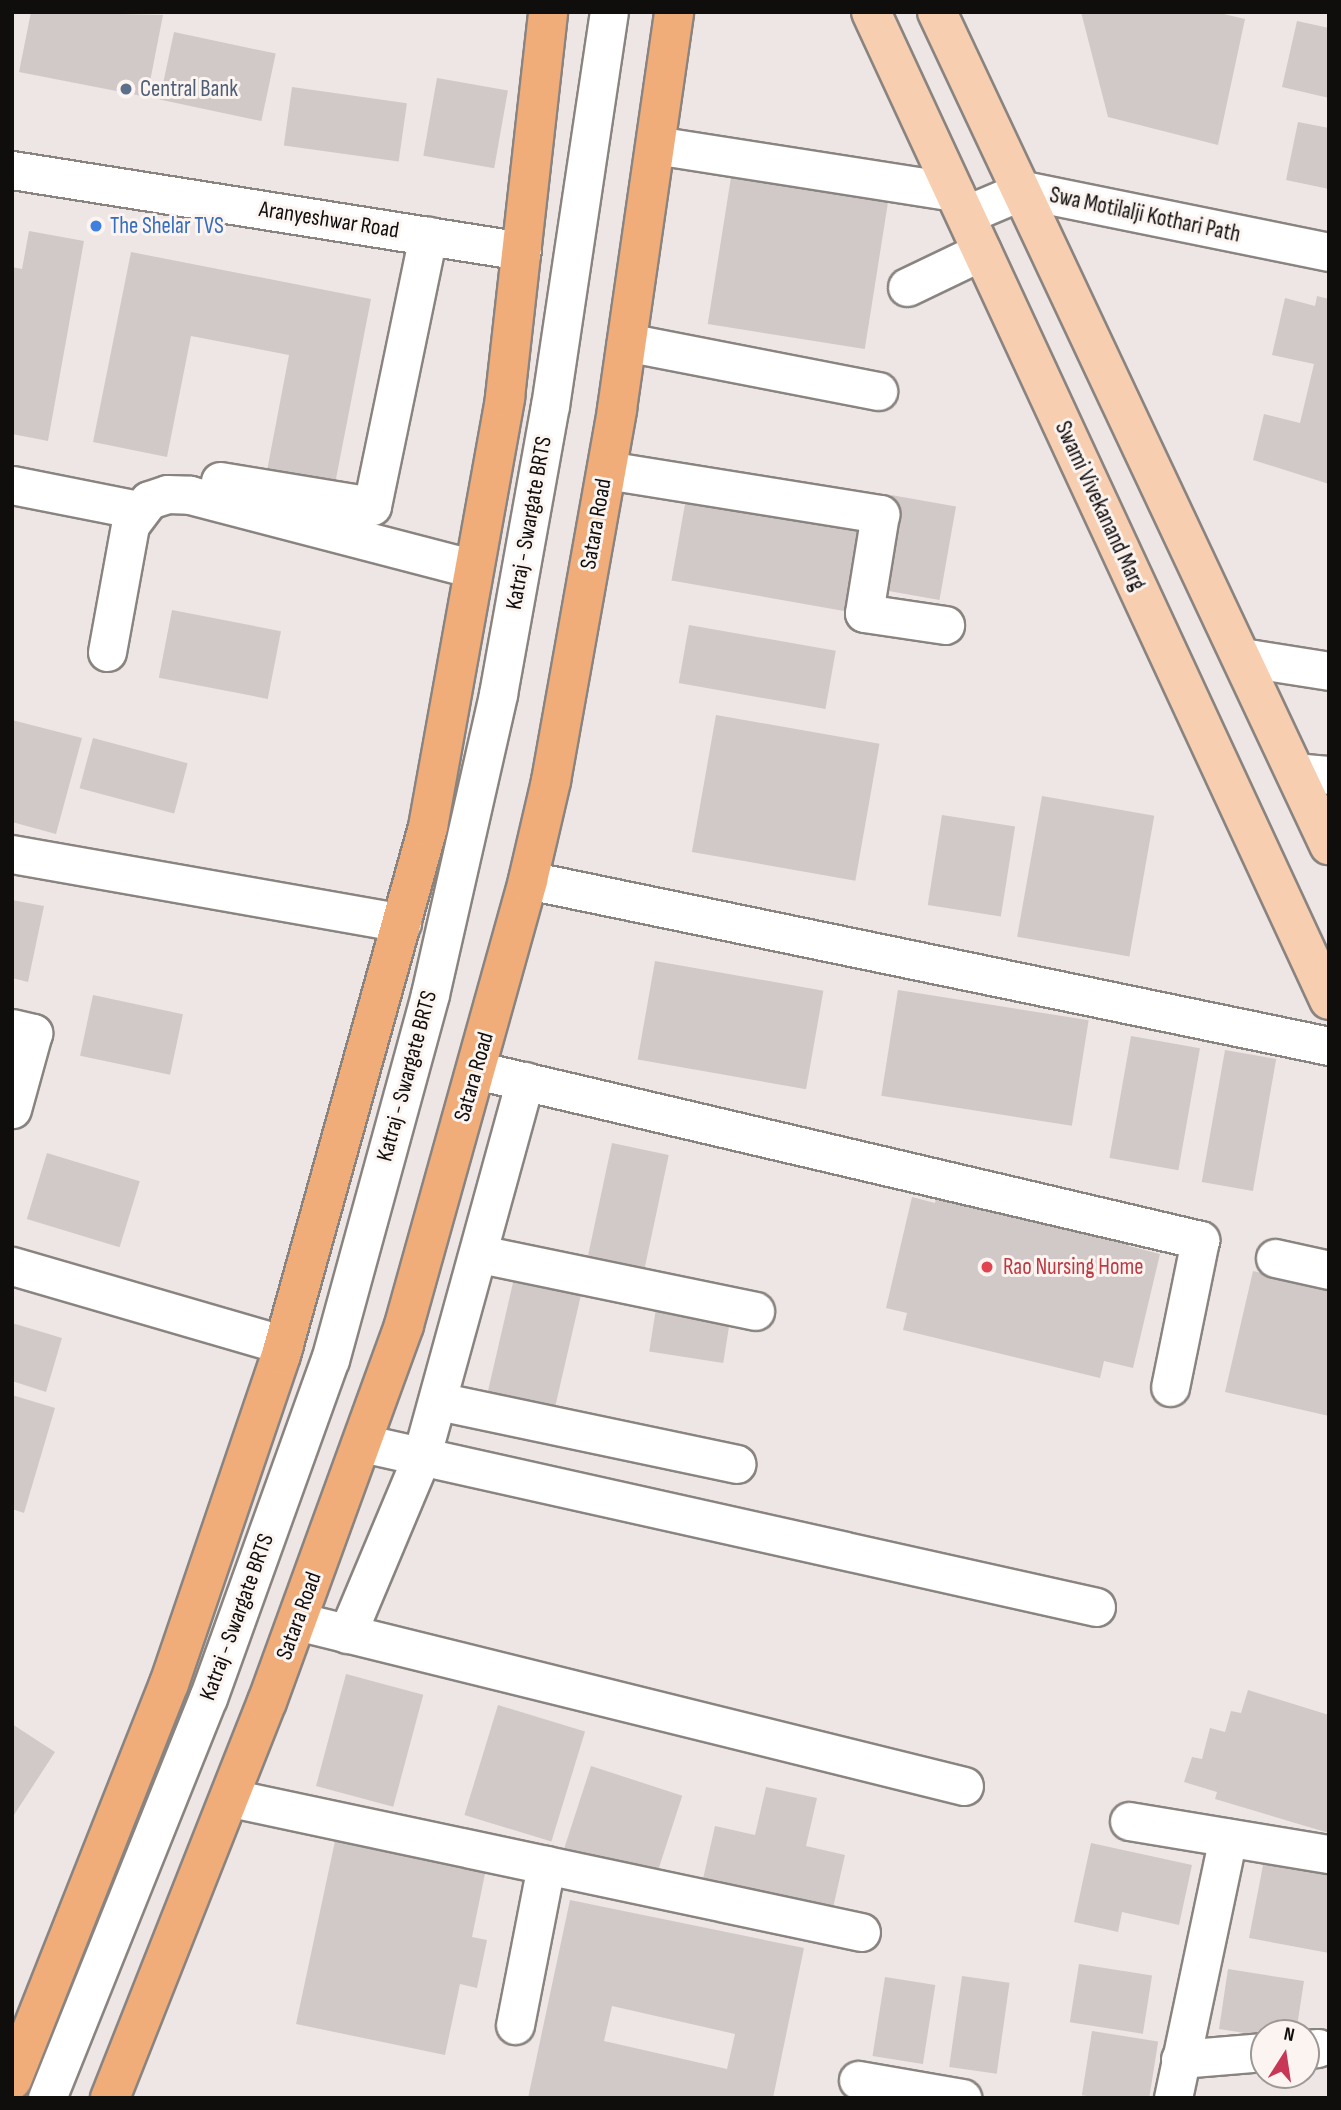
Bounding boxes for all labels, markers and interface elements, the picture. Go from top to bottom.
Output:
place label: Central Bank [140,75,238,103]
marker: Central Bank [118,81,134,97]
street label: Swa Motilalji Kothari Path [1047,181,1243,249]
street label: Aranyeshwar Road [257,195,401,245]
place label: The Shelar TVS [110,212,224,240]
marker: The Shelar TVS [88,218,104,234]
street label: Swami Vivekanand Marg [1049,417,1151,595]
street label: Katraj - Swargate BRTS [500,434,558,612]
street label: Satara Road [574,477,618,571]
street label: Katraj - Swargate BRTS [371,988,443,1164]
street label: Satara Road [448,1029,500,1125]
place label: Rao Nursing Home [1003,1253,1143,1281]
marker: Rao Nursing Home [977,1257,997,1277]
street label: Katraj - Swargate BRTS [194,1530,280,1704]
street label: Satara Road [270,1568,328,1664]
north arrow [1250,2019,1320,2089]
text: N [1282,2023,1296,2047]

